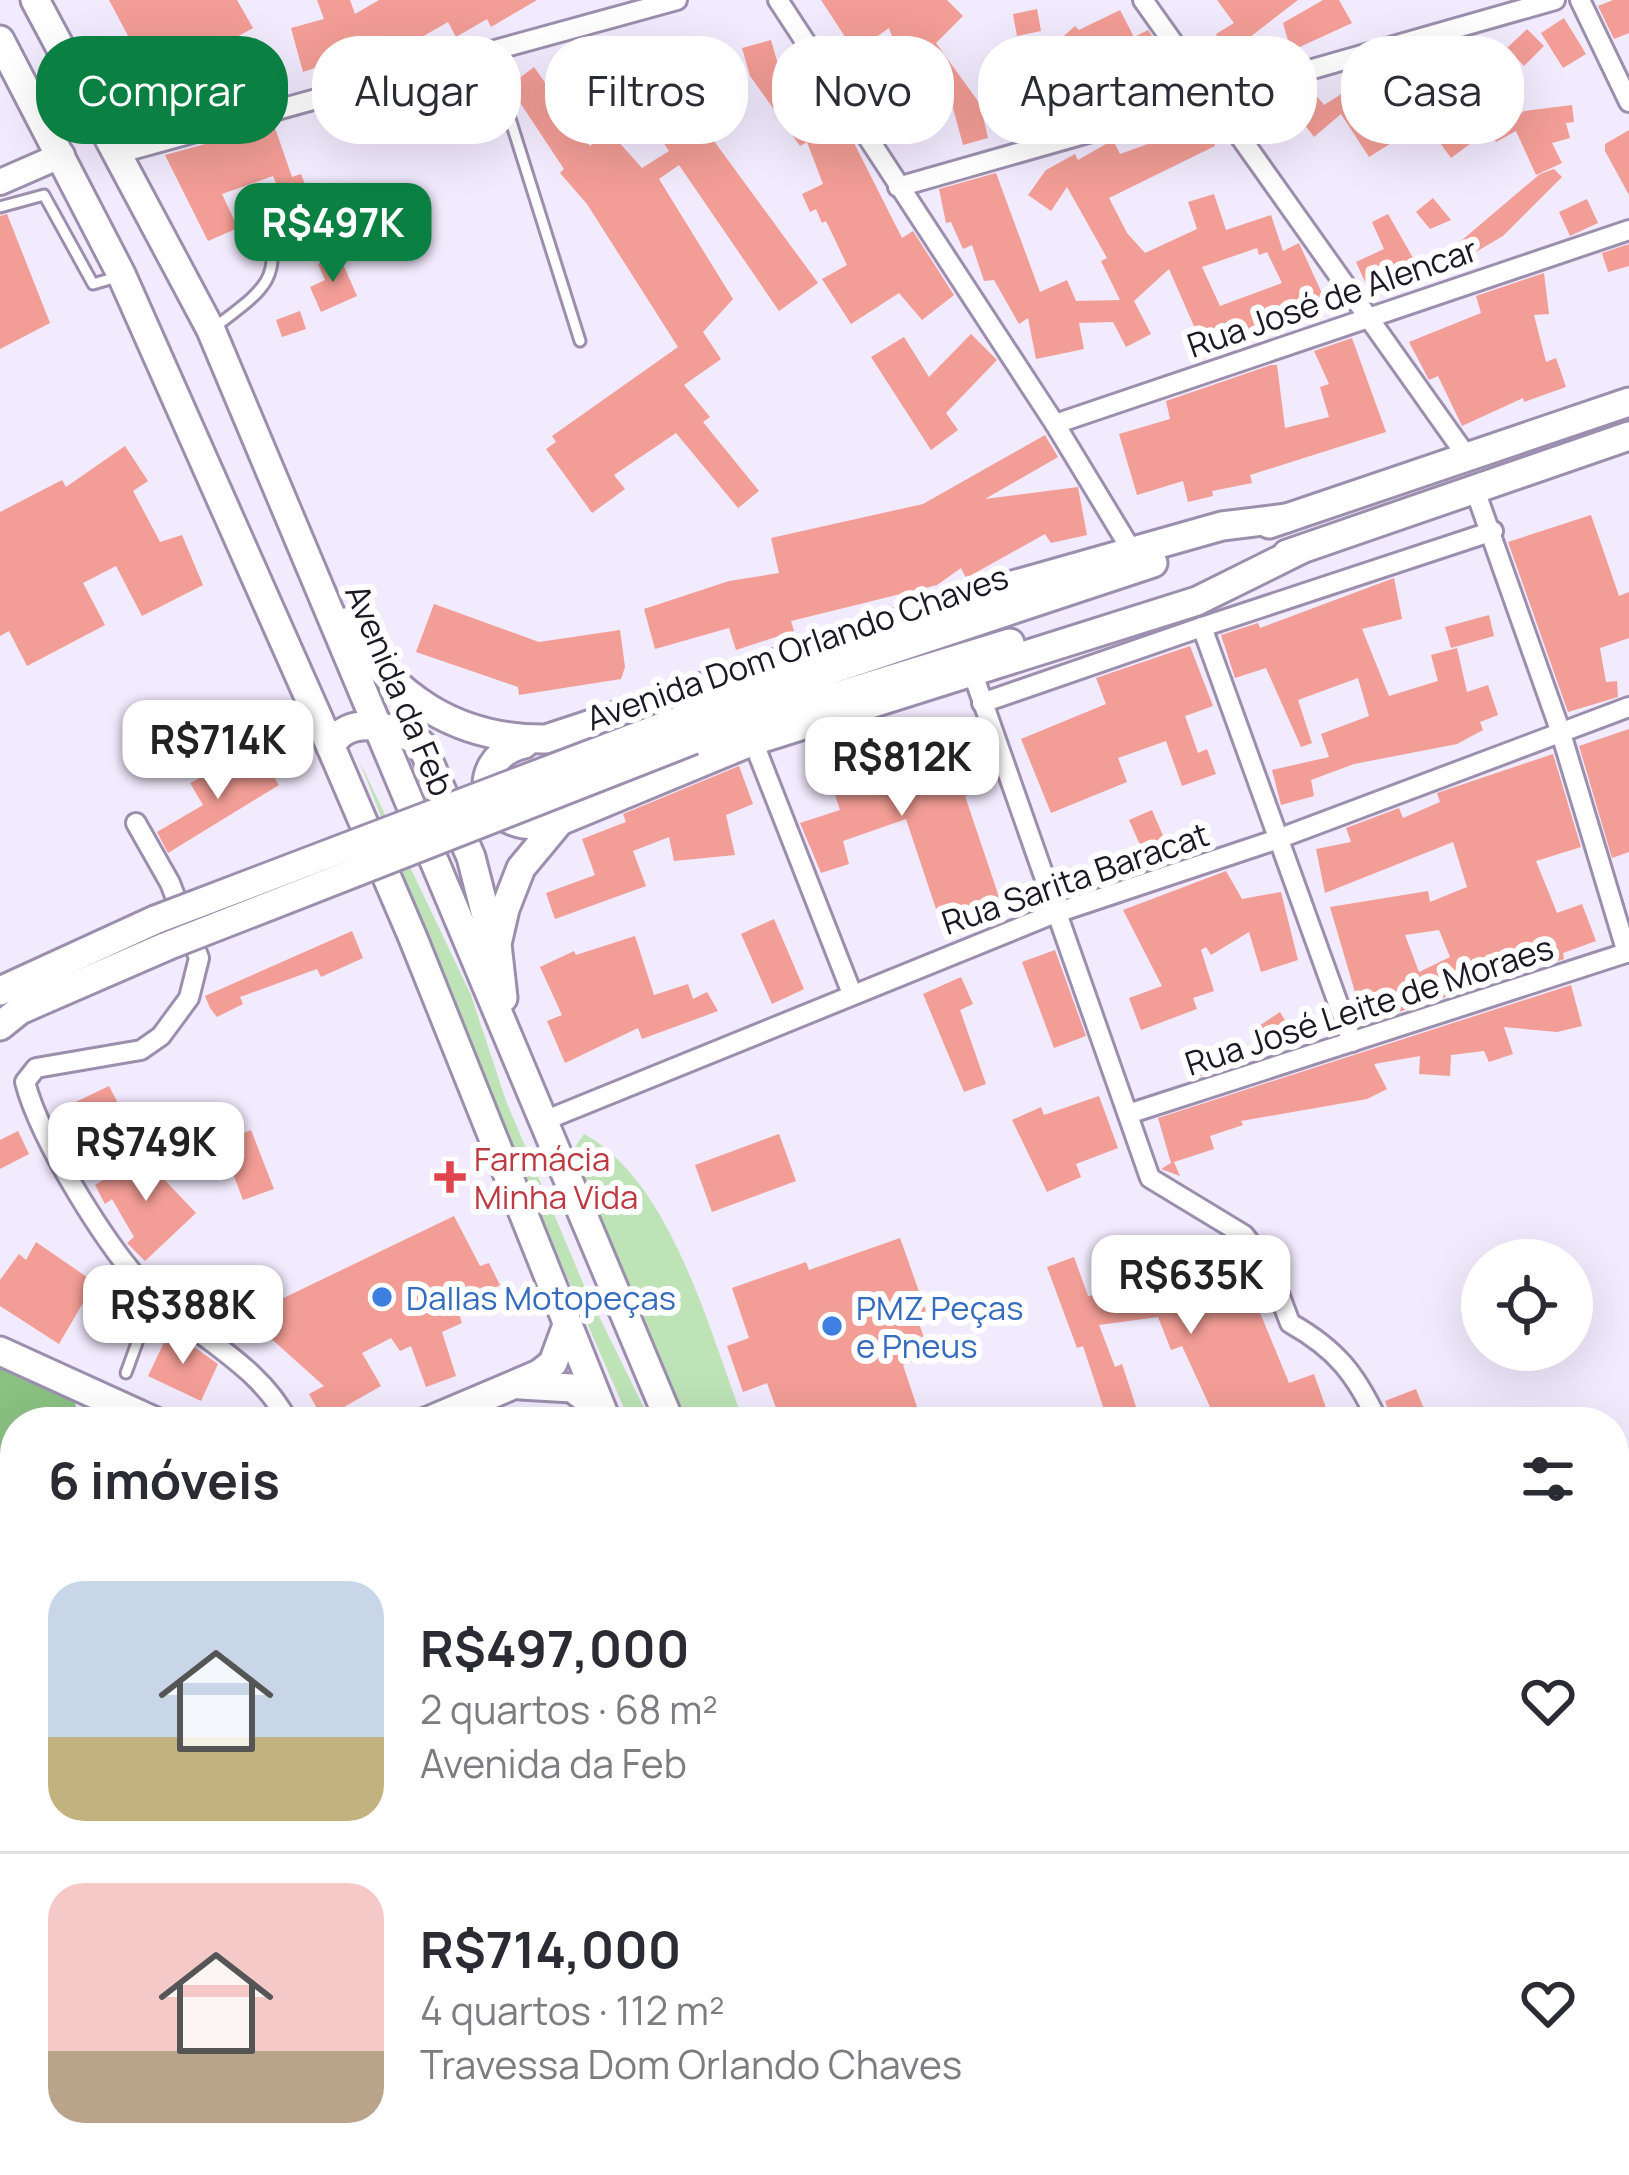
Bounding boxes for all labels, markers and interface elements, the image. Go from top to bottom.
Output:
chip: Comprar [36,36,288,144]
chip: Alugar [312,36,521,144]
chip: Filtros [545,36,748,144]
chip: Novo [772,36,954,144]
chip: Apartamento [978,36,1317,144]
chip: Casa [1341,36,1524,144]
pin: R$497K [235,183,431,285]
text: R$497K [261,195,405,249]
street label: Rua José de Alencar [1181,226,1483,368]
street label: Avenida Dom Orlando Chaves [580,554,1014,740]
street label: Avenida da Feb [335,577,465,803]
pin: R$714K [120,700,316,802]
text: R$714K [149,712,287,766]
pin: R$812K [804,717,1000,819]
text: R$812K [832,729,972,783]
street label: Rua Sarita Baracat [935,811,1215,945]
street label: Rua José Leite de Moraes [1179,924,1559,1086]
pin: R$749K [48,1102,244,1204]
text: R$749K [75,1114,217,1168]
place label: Farmácia Minha Vida [474,1136,638,1219]
marker: Farmácia Minha Vida [437,1164,463,1190]
pin: R$635K [1093,1235,1289,1337]
map controls [1461,1239,1593,1371]
button: locate [1461,1239,1593,1371]
text: R$635K [1118,1247,1264,1301]
pin: R$388K [85,1265,281,1367]
place label: Dallas Motopeças [406,1275,676,1320]
text: R$388K [110,1277,256,1331]
marker: Dallas Motopeças [369,1284,395,1310]
place label: PMZ Peças e Pneus [856,1285,1023,1368]
marker: PMZ Peças e Pneus [819,1313,845,1339]
text: 6 imóveis [48,1445,280,1514]
icon: filters [1515,1446,1581,1512]
text: R$497,000 [420,1613,690,1682]
icon: home [144,1629,288,1773]
icon: heart [1515,1668,1581,1734]
text: 2 quartos · 68 m² [420,1682,718,1736]
text: Avenida da Feb [420,1736,687,1790]
text: R$714,000 [420,1914,681,1983]
icon: home [144,1931,288,2075]
icon: heart [1515,1970,1581,2036]
text: 4 quartos · 112 m² [420,1983,725,2037]
text: Travessa Dom Orlando Chaves [420,2037,962,2091]

